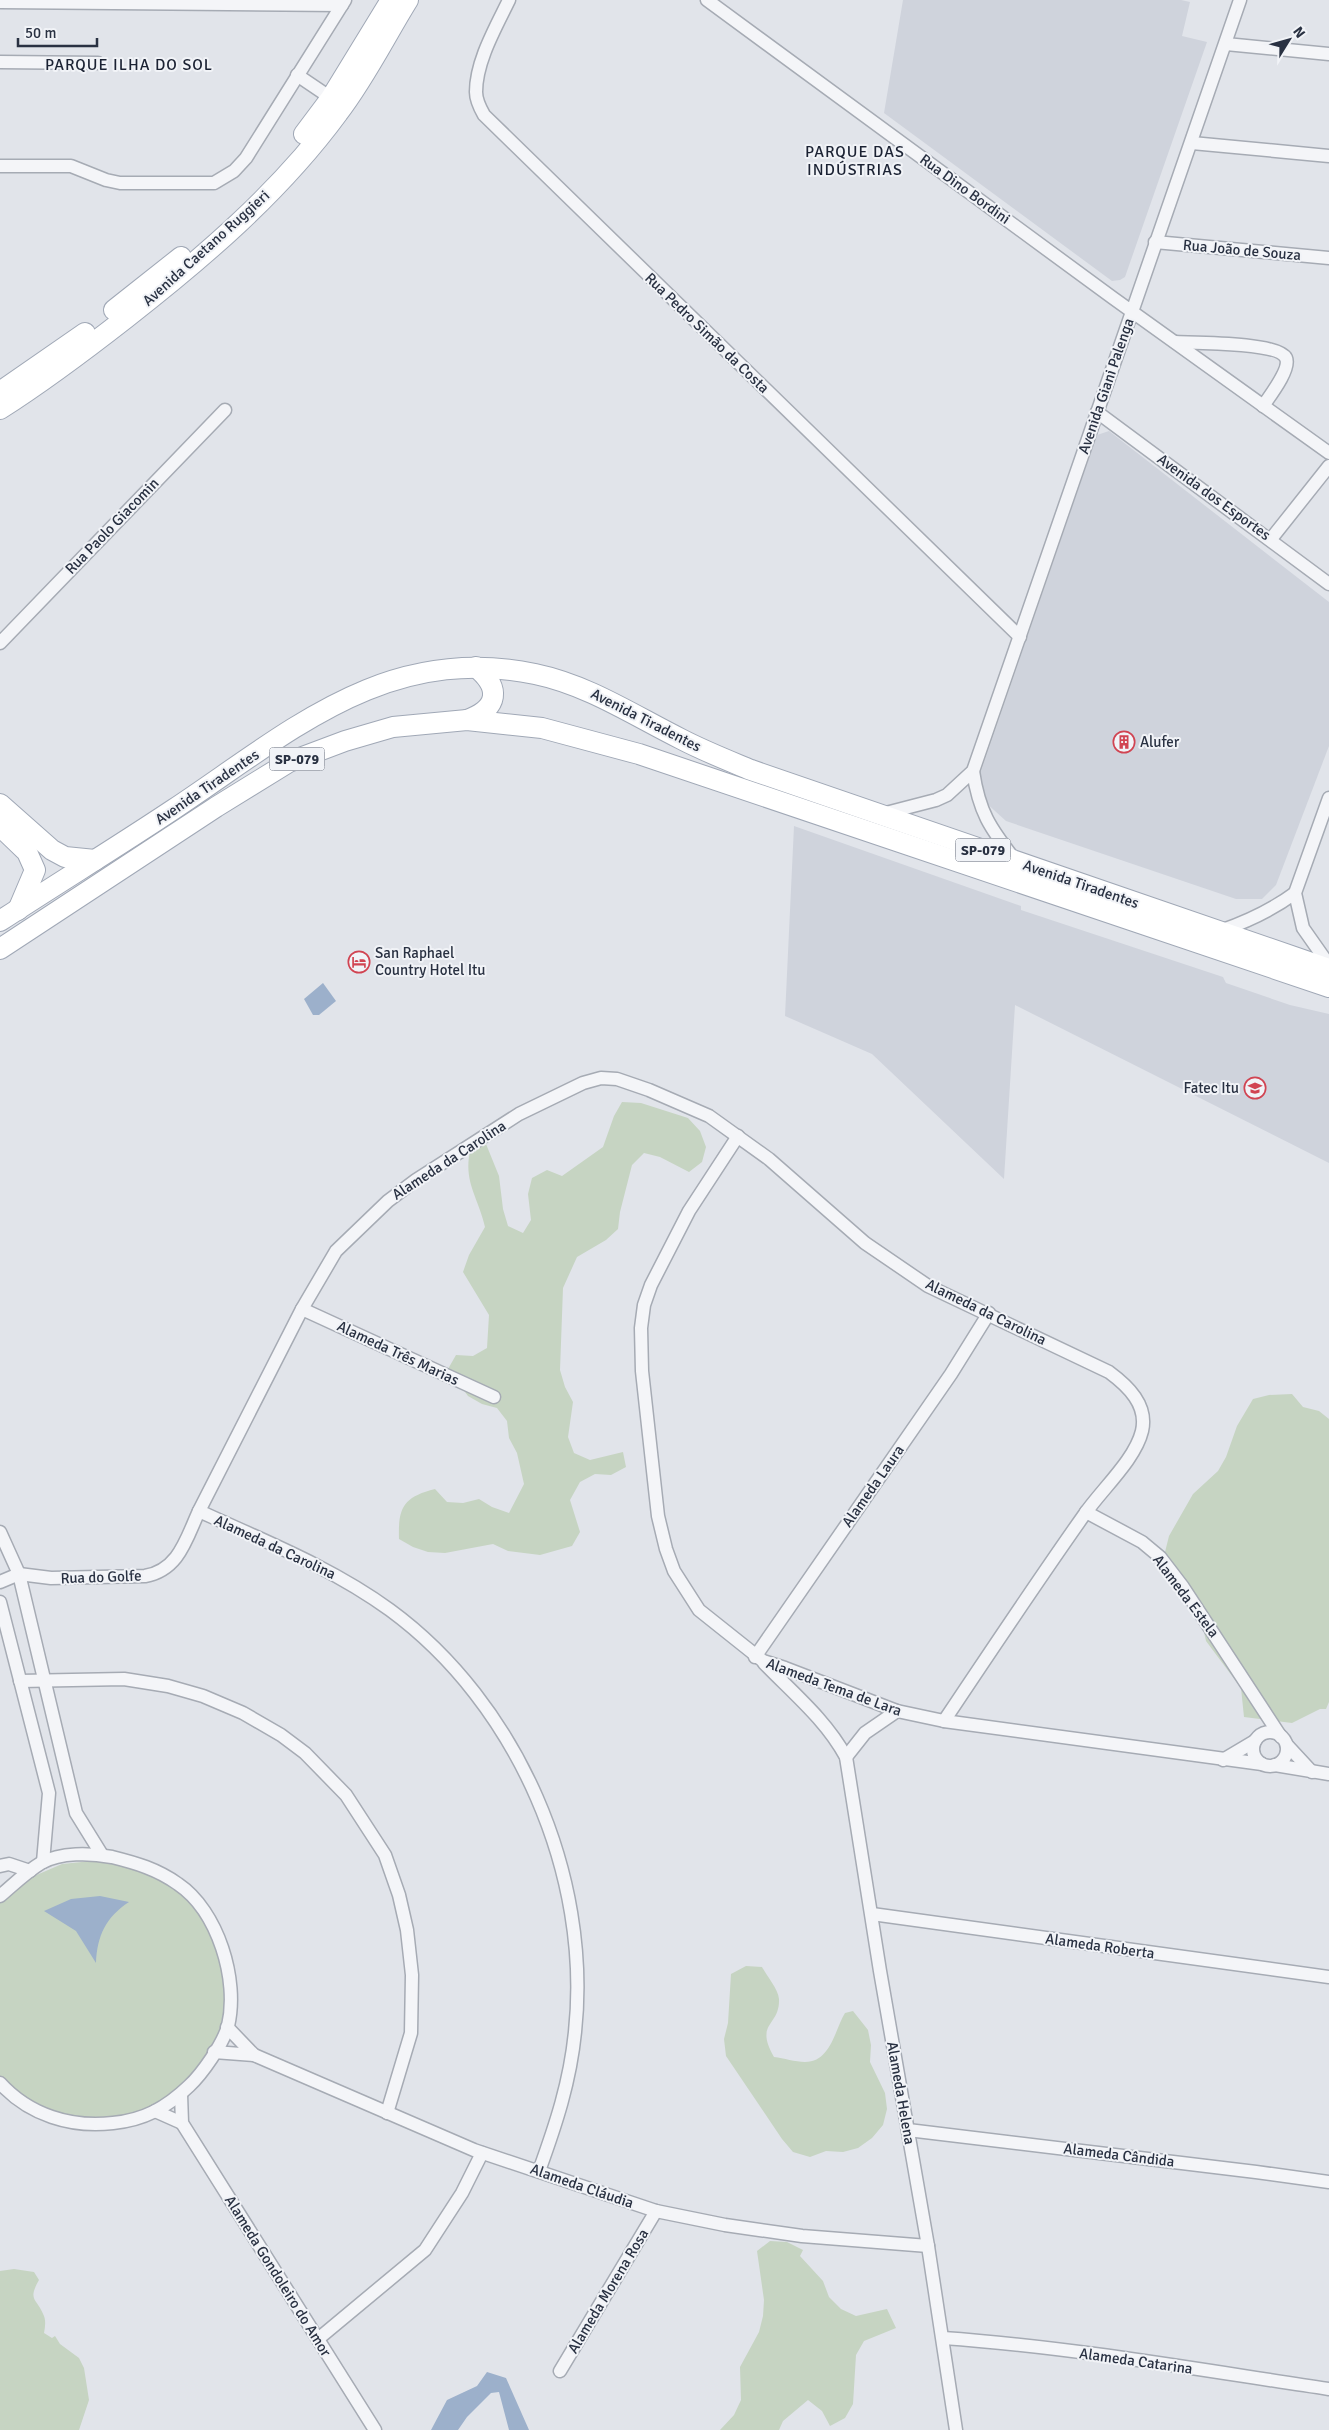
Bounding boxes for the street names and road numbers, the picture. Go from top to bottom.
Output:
street label: Rua Dino Bordini [916,150,1014,228]
street label: Avenida Caetano Ruggieri [139,186,273,310]
street label: Rua João de Souza [1182,236,1302,264]
street label: Rua Pedro Simão da Costa [641,269,773,397]
street label: Avenida Giani Palenga [1074,316,1138,456]
street label: Avenida dos Esportes [1154,450,1274,544]
street label: Rua Paolo Giacomin [61,474,163,578]
street label: Avenida Tiradentes [588,684,705,756]
street label: Avenida Tiradentes [152,745,263,828]
road number: SP-079 [270,748,324,771]
road number: SP-079 [956,838,1010,862]
street label: Avenida Tiradentes [1021,856,1142,912]
street label: Alameda da Carolina [389,1117,509,1203]
street label: Alameda da Carolina [923,1275,1049,1349]
street label: Alameda Três Marias [334,1317,462,1389]
street label: Alameda Laura [838,1442,908,1530]
street label: Alameda da Carolina [211,1511,339,1583]
street label: Alameda Estela [1149,1551,1223,1641]
street label: Rua do Golfe [60,1567,142,1587]
street label: Alameda Tema de Lara [764,1654,904,1720]
street label: Alameda Roberta [1044,1929,1156,1963]
street label: Alameda Helena [883,2040,919,2146]
street label: Alameda Cândida [1062,2139,1176,2171]
street label: Alameda Cláudia [528,2160,636,2212]
street label: Alameda Gondoleiro do Amor [221,2192,335,2360]
street label: Alameda Morena Rosa [564,2226,652,2356]
street label: Alameda Catarina [1078,2344,1194,2378]

